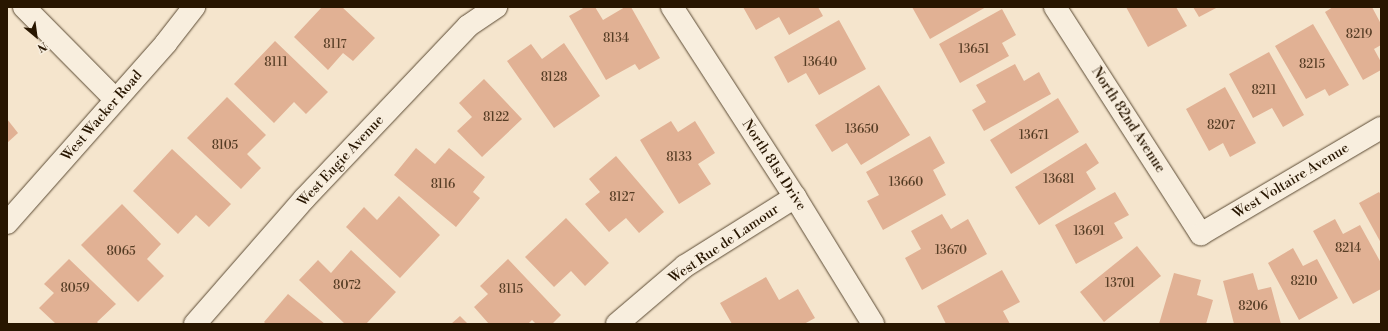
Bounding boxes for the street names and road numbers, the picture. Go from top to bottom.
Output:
street label: North 82nd Avenue [1088,64,1168,176]
street label: West Wacker Road [58,67,146,165]
street label: West Eugie Avenue [294,112,388,210]
street label: North 81st Drive [738,116,810,214]
street label: West Voltaire Avenue [1230,140,1352,222]
street label: West Rue de Lamour [666,201,782,287]

